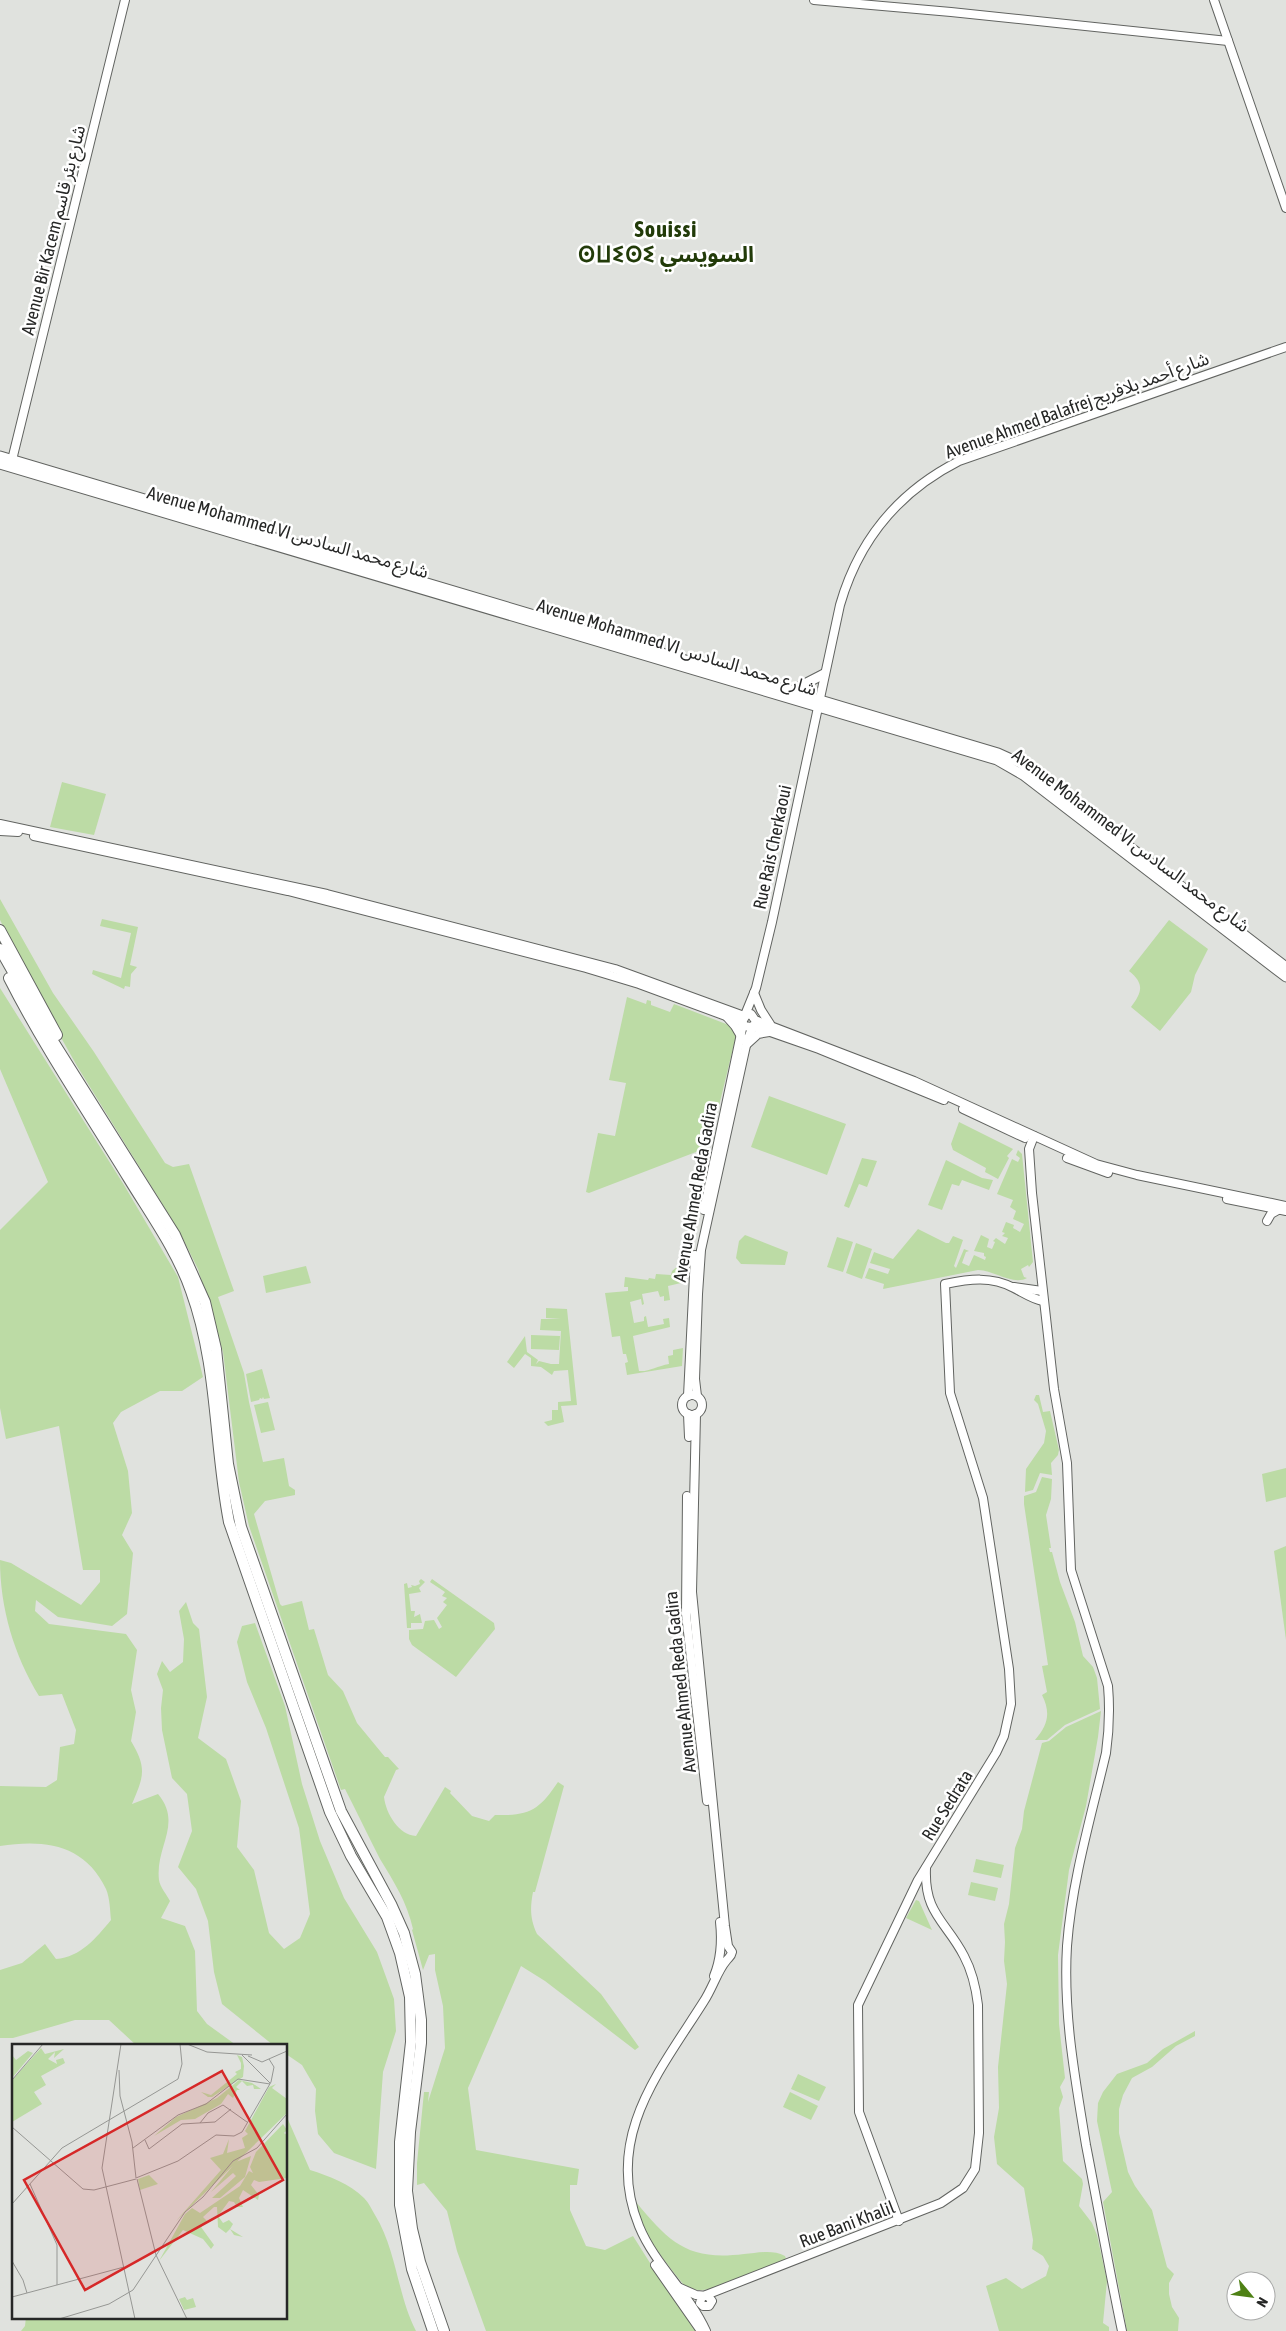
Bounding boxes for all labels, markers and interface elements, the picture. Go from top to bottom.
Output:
street label: Avenue Bir Kacem شارع بئر قاسم [17,123,93,338]
district label: Souissi ⵙⵡⵉⵙⵉ السويسي [578,216,754,272]
street label: Avenue Ahmed Balafrej شارع أحمد بلافريج [942,347,1213,466]
street label: Avenue Mohammed VI شارع محمد السادس [144,482,431,586]
street label: Avenue Mohammed VI شارع محمد السادس [533,594,819,703]
street label: Avenue Mohammed VI شارع محمد السادس [1006,744,1254,939]
street label: Rue Rais Cherkaoui [749,783,795,911]
street label: Avenue Ahmed Reda Gadira [669,1100,721,1284]
street label: Avenue Ahmed Reda Gadira [660,1590,700,1774]
street label: Rue Sedrata [917,1766,977,1844]
inset map [12,2044,288,2318]
street label: Rue Bani Khalil [796,2196,898,2252]
north arrow [1226,2271,1276,2321]
text: N [1253,2295,1271,2310]

